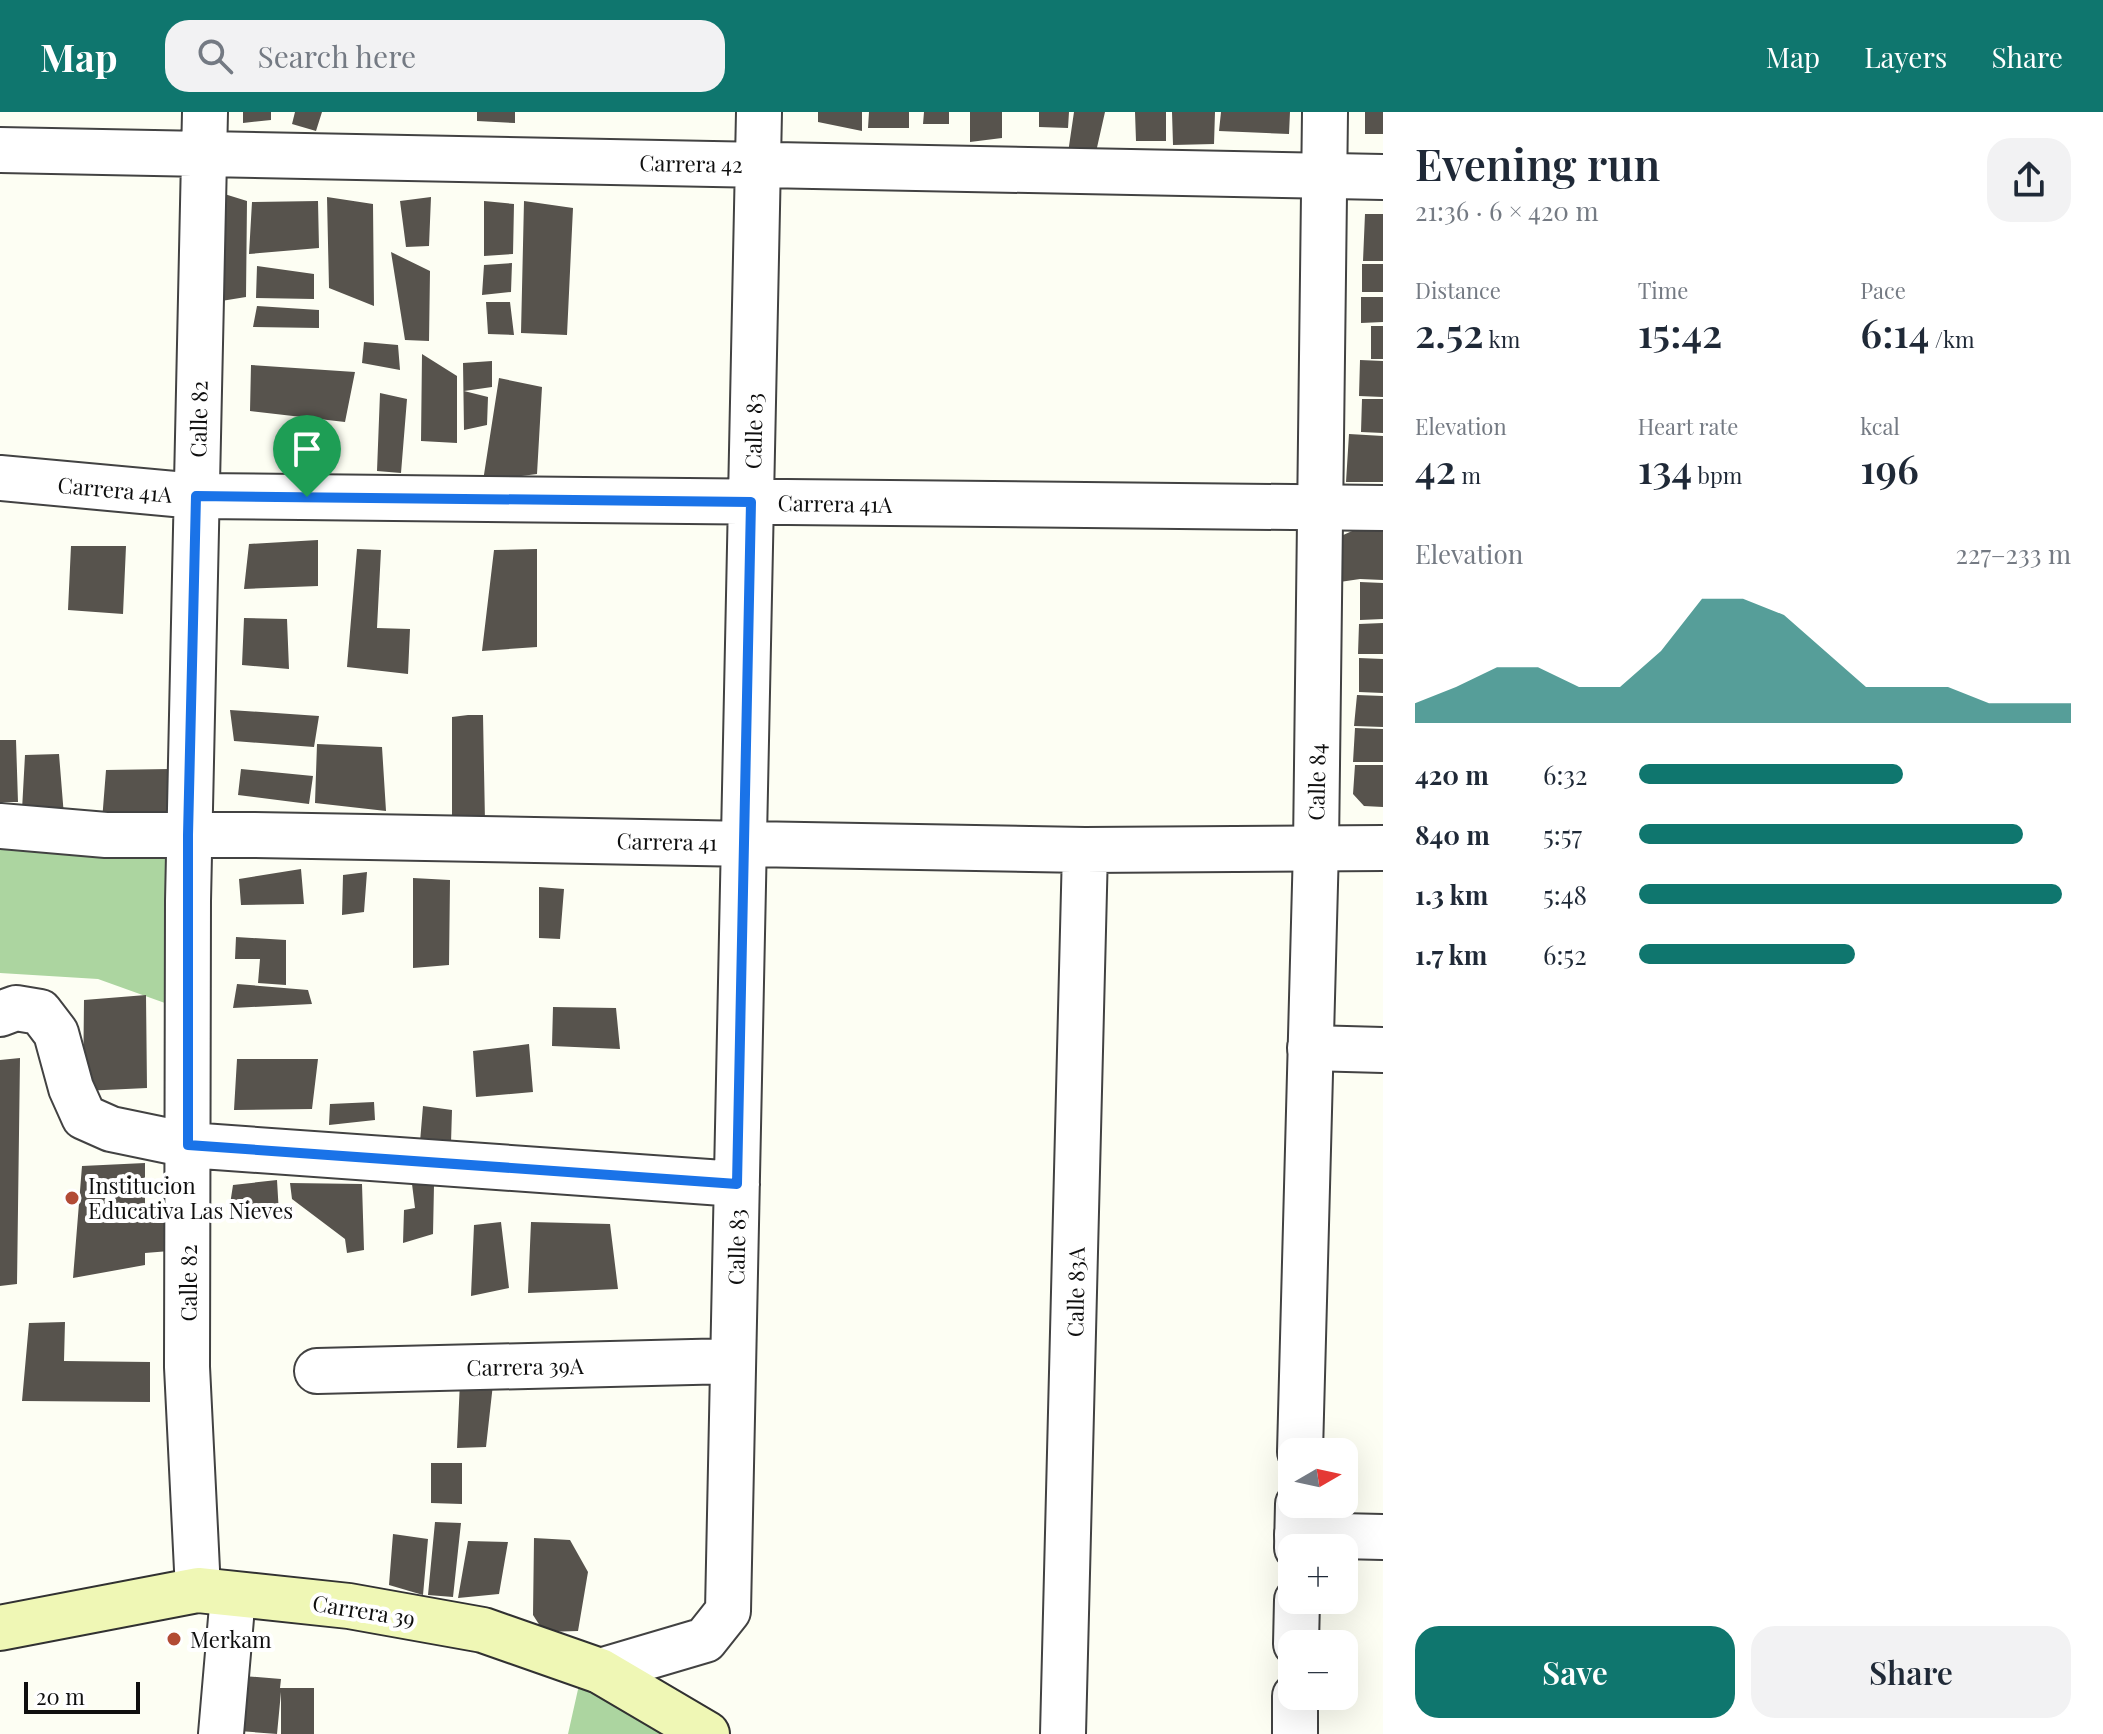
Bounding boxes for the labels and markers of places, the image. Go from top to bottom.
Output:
pin [273,415,341,497]
place label: Institucion Educativa Las Nieves [88,1170,293,1225]
marker: Institucion Educativa Las Nieves [63,1189,81,1207]
place label: Merkam [190,1624,272,1654]
marker: Merkam [165,1630,183,1648]

